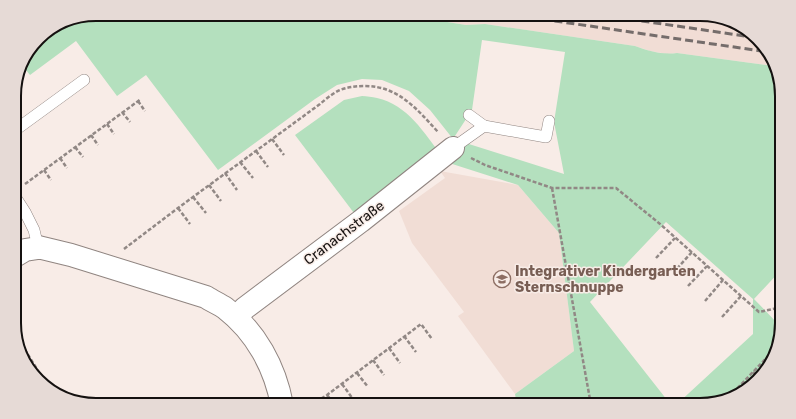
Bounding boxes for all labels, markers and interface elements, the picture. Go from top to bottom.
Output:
street label: Cranachstraße [300,197,388,269]
place label: Integrativer Kindergarten Sternschnuppe [515,263,696,296]
school or university icon: Integrativer Kindergarten Sternschnuppe [492,269,512,289]

